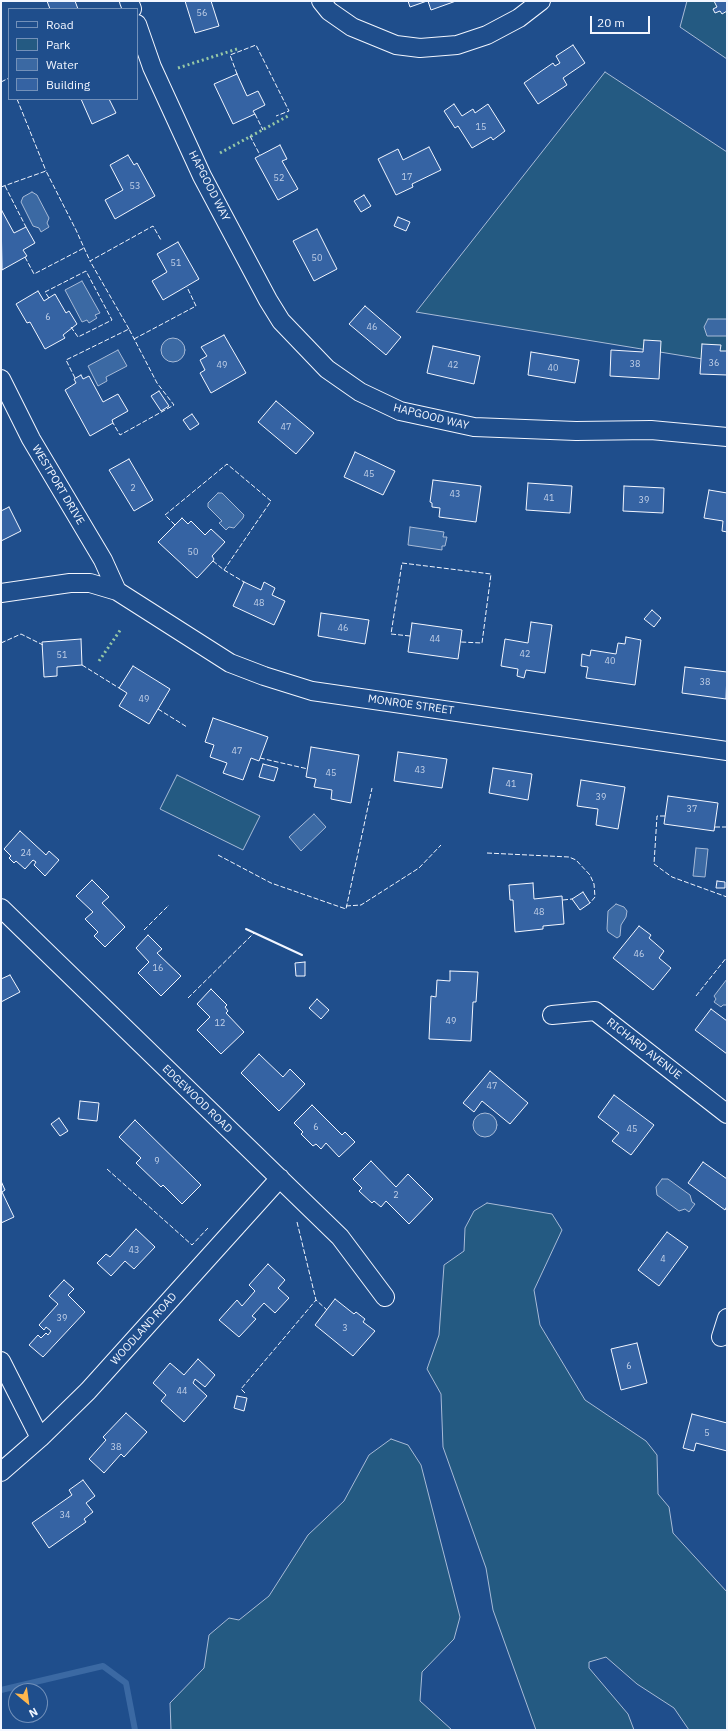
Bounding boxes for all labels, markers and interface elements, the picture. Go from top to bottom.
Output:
legend [8,8,138,100]
house number: 56 [197,8,207,18]
scale bar [592,8,652,34]
text: 20 m [597,15,625,30]
text: Road [46,17,74,32]
text: Park [46,37,70,52]
text: Water [46,57,78,72]
text: Building [46,77,90,92]
house number: 15 [476,122,486,132]
street label: HAPGOOD WAY [186,149,232,223]
house number: 17 [402,172,412,182]
house number: 52 [274,173,284,183]
house number: 53 [130,181,140,191]
house number: 50 [312,253,322,263]
house number: 51 [171,258,181,268]
house number: 6 [45,312,51,322]
house number: 46 [367,322,377,332]
house number: 36 [709,358,719,368]
house number: 38 [630,359,640,369]
house number: 49 [217,360,227,370]
house number: 42 [448,360,458,370]
house number: 40 [548,363,558,373]
street label: HAPGOOD WAY [392,401,470,433]
house number: 47 [281,422,291,432]
street label: WESTPORT DRIVE [29,443,87,527]
house number: 45 [364,469,374,479]
house number: 2 [130,483,136,493]
house number: 43 [450,489,460,499]
house number: 41 [544,493,554,503]
house number: 39 [639,495,649,505]
house number: 50 [188,547,198,557]
house number: 48 [254,598,264,608]
house number: 46 [338,623,348,633]
house number: 44 [430,634,440,644]
house number: 42 [520,649,530,659]
house number: 51 [57,650,67,660]
house number: 40 [605,656,615,666]
house number: 38 [700,677,710,687]
street label: MONROE STREET [367,692,455,718]
house number: 49 [139,694,149,704]
house number: 47 [232,746,242,756]
house number: 43 [415,765,425,775]
house number: 45 [326,768,336,778]
house number: 41 [506,779,516,789]
house number: 39 [596,792,606,802]
house number: 37 [687,804,697,814]
house number: 24 [21,848,31,858]
house number: 48 [534,907,544,917]
house number: 46 [634,949,644,959]
house number: 16 [153,963,163,973]
house number: 49 [446,1016,456,1026]
street label: RICHARD AVENUE [604,1016,684,1082]
house number: 12 [215,1018,225,1028]
street label: EDGEWOOD ROAD [159,1062,235,1136]
house number: 47 [487,1081,497,1091]
house number: 6 [313,1122,319,1132]
house number: 45 [627,1124,637,1134]
house number: 9 [154,1156,160,1166]
house number: 2 [393,1190,399,1200]
house number: 43 [129,1245,139,1255]
house number: 4 [660,1254,666,1264]
street label: WOODLAND ROAD [108,1290,180,1368]
house number: 39 [57,1313,67,1323]
house number: 3 [342,1323,348,1333]
house number: 6 [626,1361,632,1371]
house number: 44 [177,1386,187,1396]
house number: 5 [704,1428,710,1438]
house number: 38 [111,1442,121,1452]
house number: 34 [60,1510,70,1520]
north arrow [8,1683,48,1723]
text: N [26,1705,40,1721]

